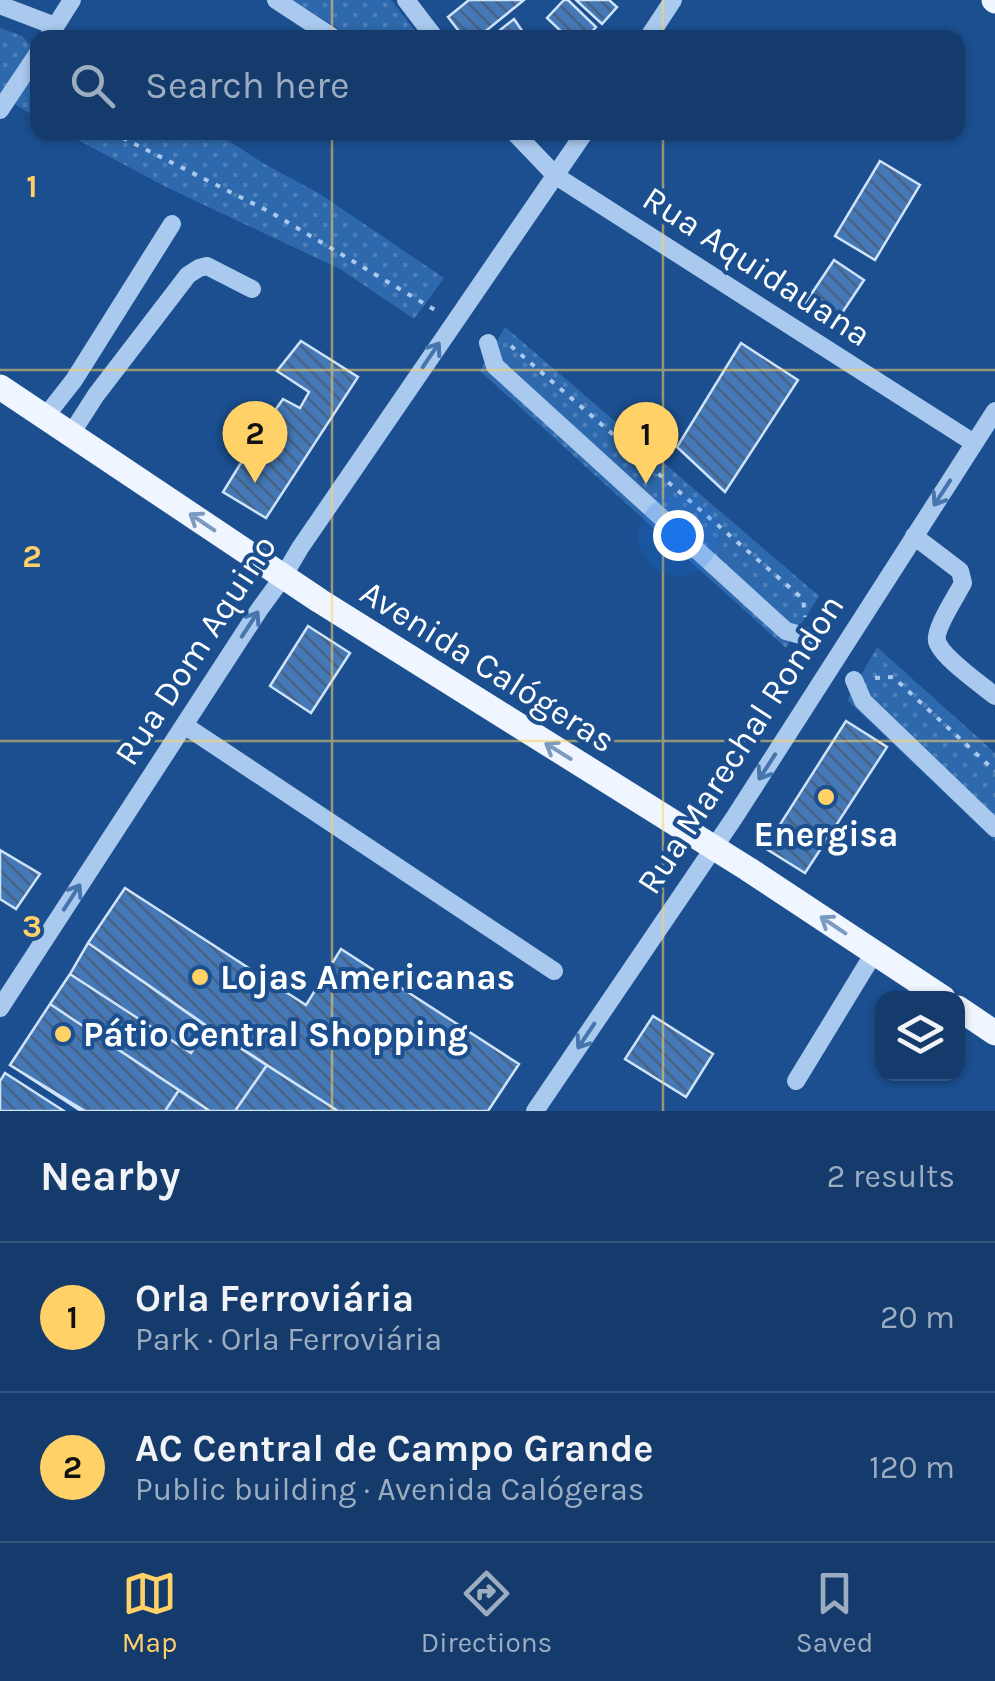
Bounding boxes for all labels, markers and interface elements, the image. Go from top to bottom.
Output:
search box [30,30,965,140]
icon: search [65,58,120,113]
text: Search here [145,63,349,108]
text: 1 [26,168,38,205]
street label: Rua Aquidauana [635,178,878,355]
one-way arrow [420,342,441,369]
pin: 2 [222,400,288,483]
pin: 1 [614,402,678,484]
one-way arrow [932,478,953,507]
your location [653,510,704,561]
one-way arrow [189,512,217,533]
street label: Rua Dom Aquino [106,528,285,773]
text: 2 [22,538,42,575]
street label: Avenida Calógeras [353,572,623,761]
street label: Rua Marechal Rondon [628,587,853,902]
one-way arrow [239,611,260,639]
one-way arrow [545,741,573,761]
one-way arrow [756,752,777,780]
marker: Energisa [815,786,837,808]
place label: Energisa [753,814,899,856]
one-way arrow [62,883,83,911]
text: 3 [22,908,42,945]
one-way arrow [819,915,847,936]
place label: Lojas Americanas [220,957,515,999]
marker: Lojas Americanas [189,966,211,988]
map controls [875,991,965,1081]
button: layers [875,991,965,1081]
place label: Pátio Central Shopping [83,1014,468,1056]
one-way arrow [575,1022,596,1050]
marker: Pátio Central Shopping [52,1023,74,1045]
text: Nearby [40,1151,180,1201]
text: 2 results [827,1158,955,1195]
text: Orla Ferroviária [135,1276,414,1321]
text: 1 [67,1299,78,1336]
text: 20 m [880,1299,955,1336]
text: Park · Orla Ferroviária [135,1321,442,1358]
text: AC Central de Campo Grande [135,1426,653,1471]
text: 2 [63,1449,82,1486]
text: 120 m [869,1449,955,1486]
text: Public building · Avenida Calógeras [135,1471,645,1508]
tab: Map [122,1566,177,1659]
tab: Directions [421,1566,552,1659]
tab: Saved [796,1566,873,1659]

